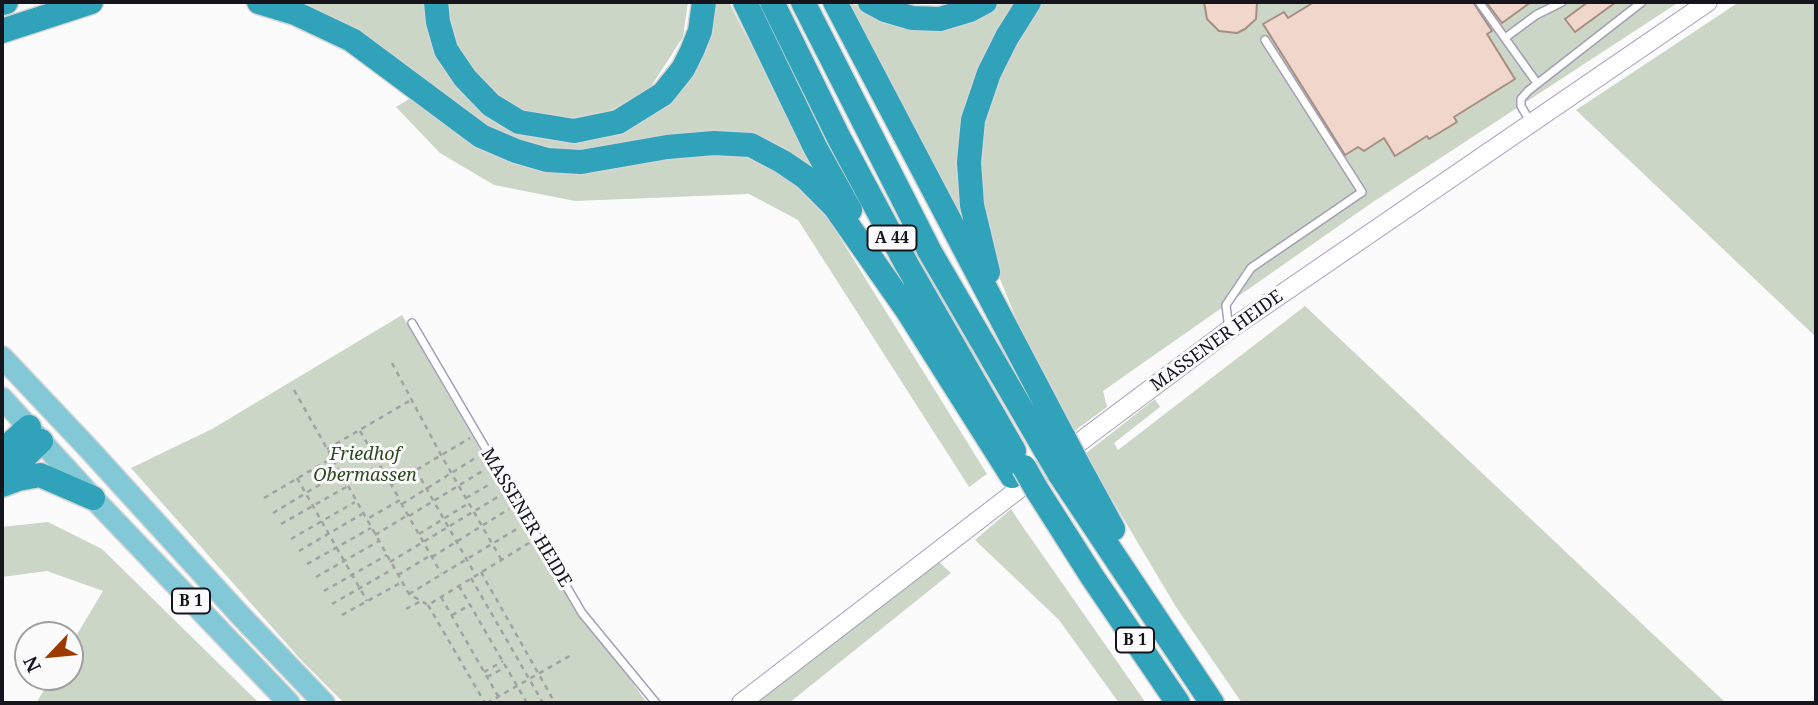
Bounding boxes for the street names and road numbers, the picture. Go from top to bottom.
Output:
road number: A 44 [868,226,917,250]
street label: MASSENER HEIDE [1147,286,1287,396]
street label: MASSENER HEIDE [476,445,576,591]
road number: B 1 [172,588,210,614]
road number: B 1 [1116,628,1154,652]

